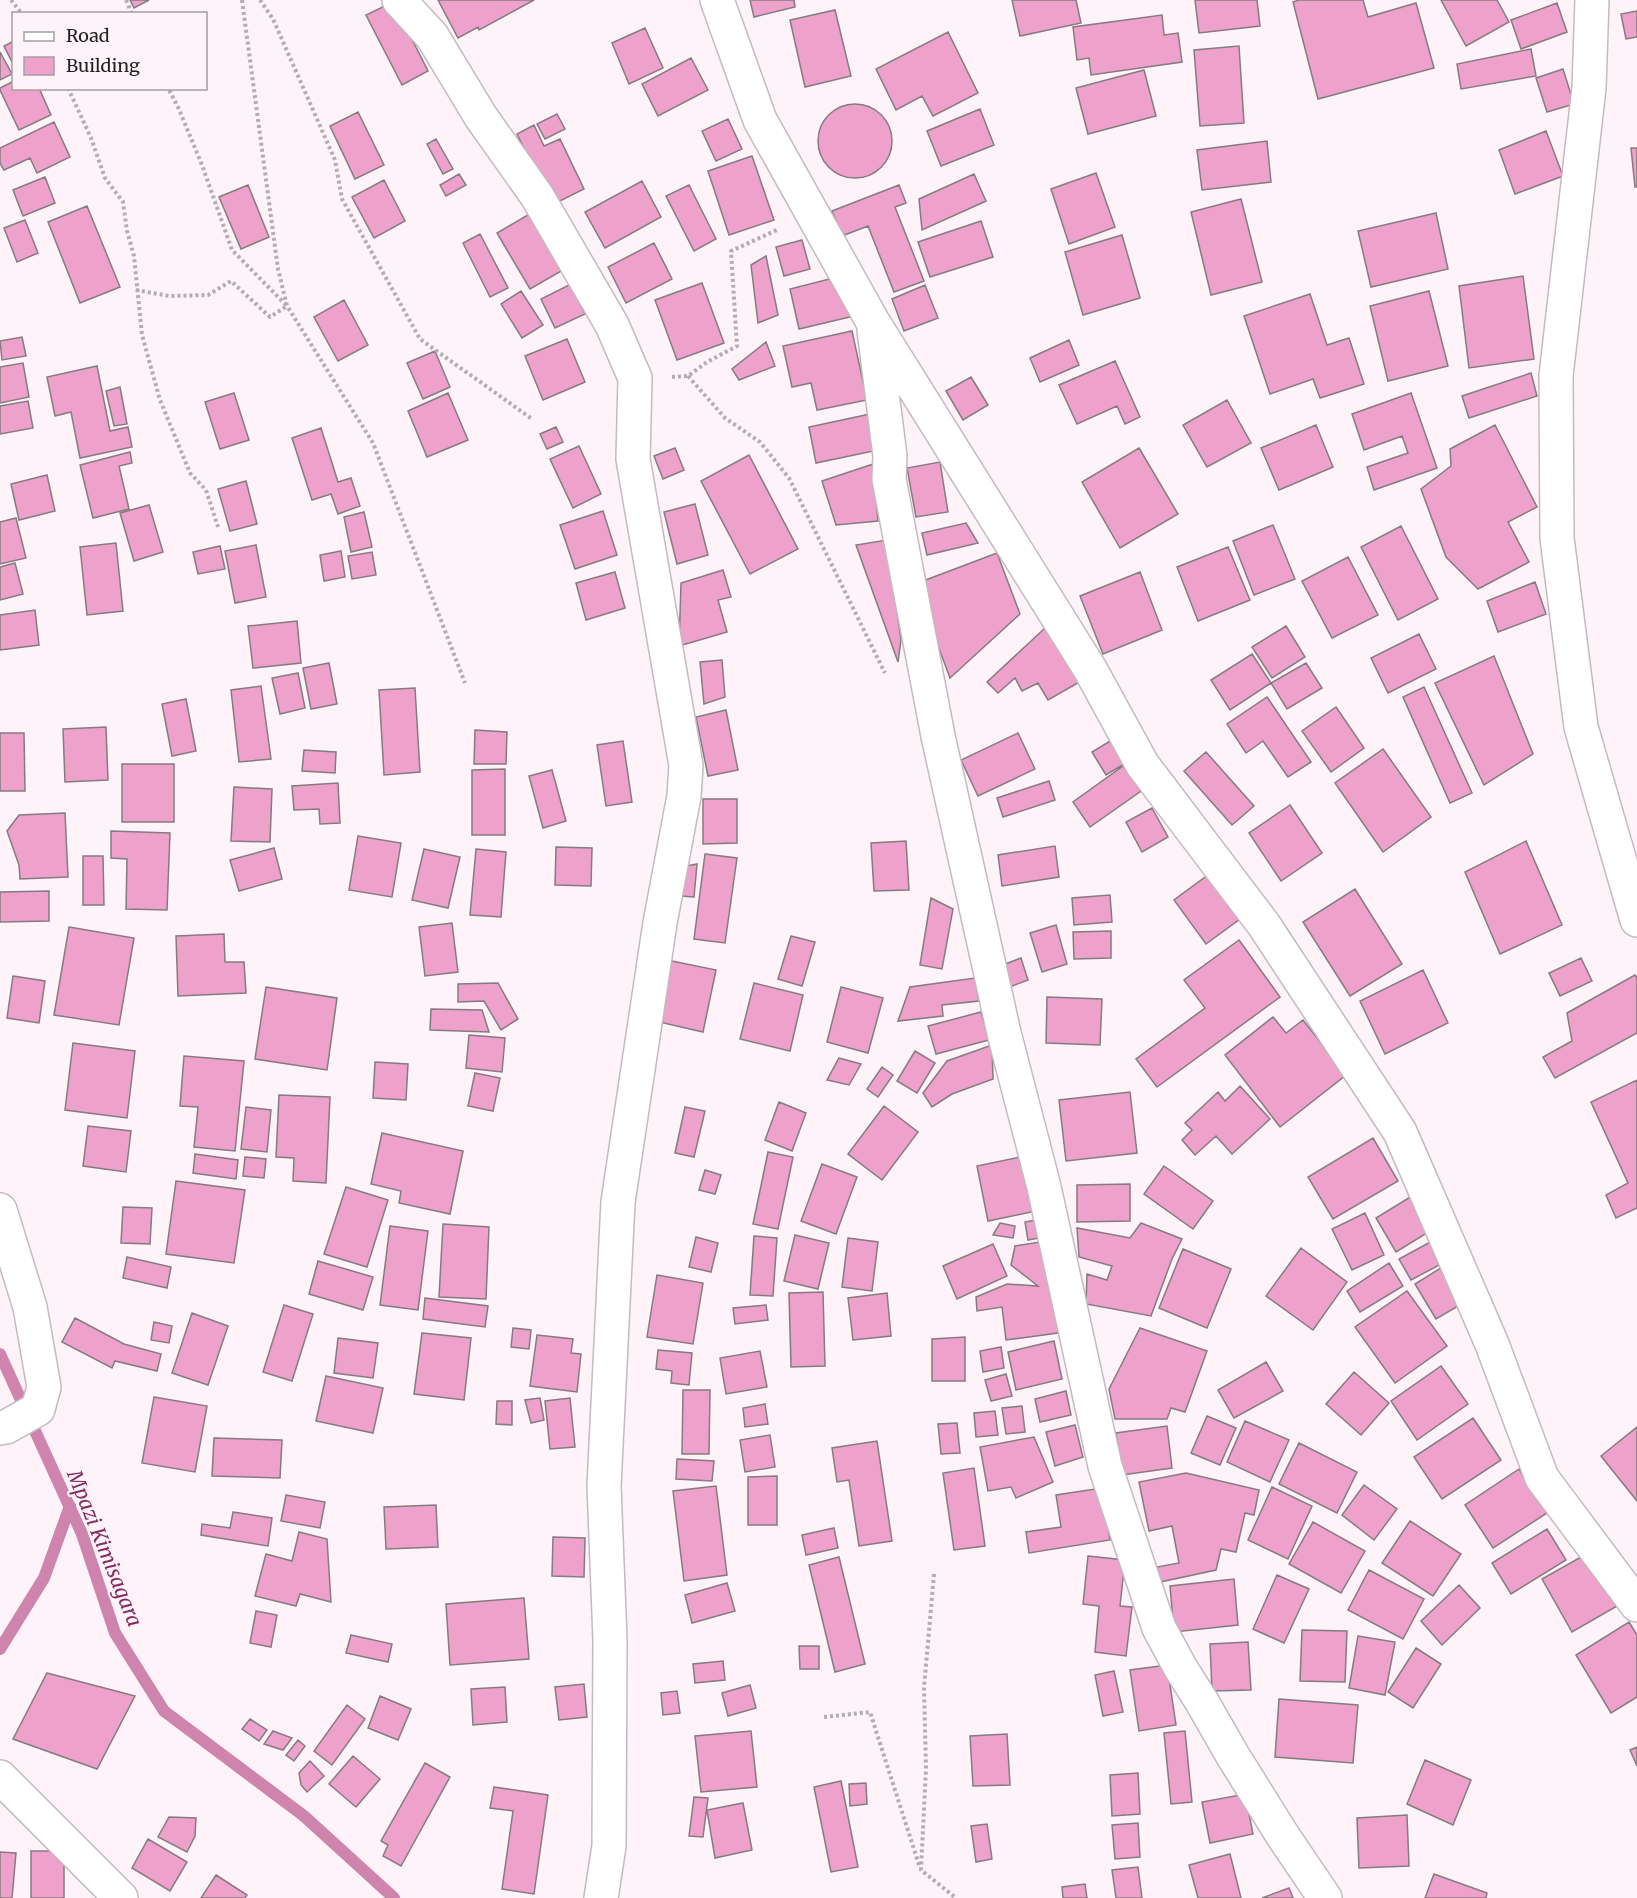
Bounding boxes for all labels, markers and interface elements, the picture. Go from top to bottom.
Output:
legend [12,12,207,90]
text: Road [66,24,110,47]
text: Building [66,54,140,77]
water label: Mpazi Kimisagara [62,1465,148,1630]

